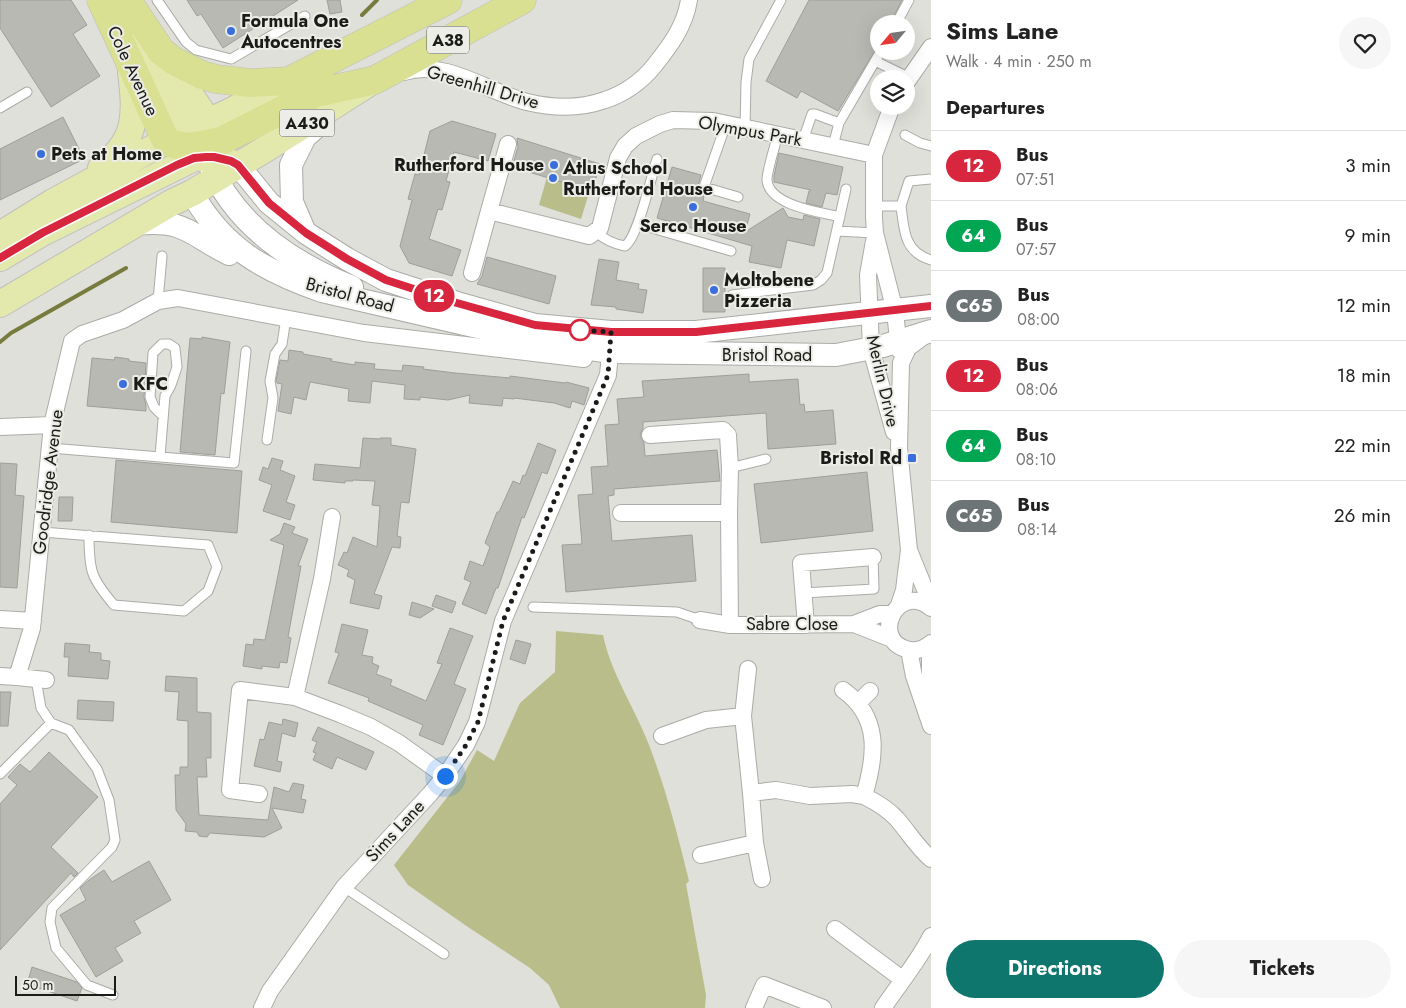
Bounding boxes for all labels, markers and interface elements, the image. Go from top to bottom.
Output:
place label: Formula One Autocentres [240,8,349,55]
text: Sims Lane [946,13,1059,48]
north arrow [870,15,915,60]
map controls [870,15,915,115]
button: heart [1339,17,1391,69]
street label: Cole Avenue [101,22,165,120]
marker: Formula One Autocentres [225,25,237,37]
road number: A38 [427,26,469,54]
text: Walk · 4 min · 250 m [946,50,1092,73]
street label: Greenhill Drive [424,59,542,115]
button: layers [870,70,915,115]
text: Departures [946,94,1045,121]
street label: Olympus Park [696,109,804,153]
road number: A430 [280,110,334,136]
place label: Pets at Home [51,141,162,167]
text: Bus [1016,141,1048,168]
marker: Pets at Home [35,148,47,160]
place label: Rutherford House [394,152,544,178]
text: 3 min [1345,152,1391,179]
text: 12 [963,153,984,179]
place label: Atlus School Rutherford House [562,155,713,202]
marker: Rutherford House [548,159,560,171]
text: 07:51 [1016,168,1055,191]
marker: Atlus School Rutherford House [547,172,559,184]
marker: Serco House [687,201,699,213]
text: Bus [1016,211,1048,238]
place label: Serco House [639,213,747,239]
text: 9 min [1345,222,1391,249]
text: 64 [961,223,986,249]
text: 07:57 [1016,238,1056,261]
place label: Moltobene Pizzeria [724,267,814,314]
street label: Bristol Road [303,271,397,319]
line badge: 12 [412,280,456,312]
text: Bus [1017,281,1050,308]
text: 12 [424,283,444,309]
marker: Moltobene Pizzeria [708,284,720,296]
text: 12 min [1336,292,1391,319]
text: C65 [956,293,992,319]
text: 08:00 [1017,308,1060,331]
unlabelled marker [569,319,591,341]
street label: Merlin Drive [860,332,906,430]
street label: Bristol Road [722,342,812,368]
text: Bus [1016,351,1048,378]
text: 18 min [1337,362,1391,389]
text: 12 [963,363,984,389]
place label: KFC [133,371,168,397]
marker: KFC [117,378,129,390]
text: 08:06 [1016,378,1058,401]
street label: Goodridge Avenue [26,408,70,556]
text: Bus [1016,421,1048,448]
text: 22 min [1334,432,1391,459]
text: 64 [961,433,986,459]
place label: Bristol Rd [820,445,902,471]
text: 08:10 [1016,448,1056,471]
marker: Bristol Rd [906,452,918,464]
text: Bus [1017,491,1050,518]
text: 26 min [1334,502,1391,529]
text: C65 [956,503,992,529]
text: 08:14 [1017,518,1057,541]
street label: Sabre Close [746,611,838,637]
your location [433,764,458,789]
street label: Sims Lane [359,794,431,868]
button: Directions [946,940,1164,998]
button: Tickets [1174,940,1391,998]
scale bar [15,973,116,996]
text: 50 m [22,975,53,995]

